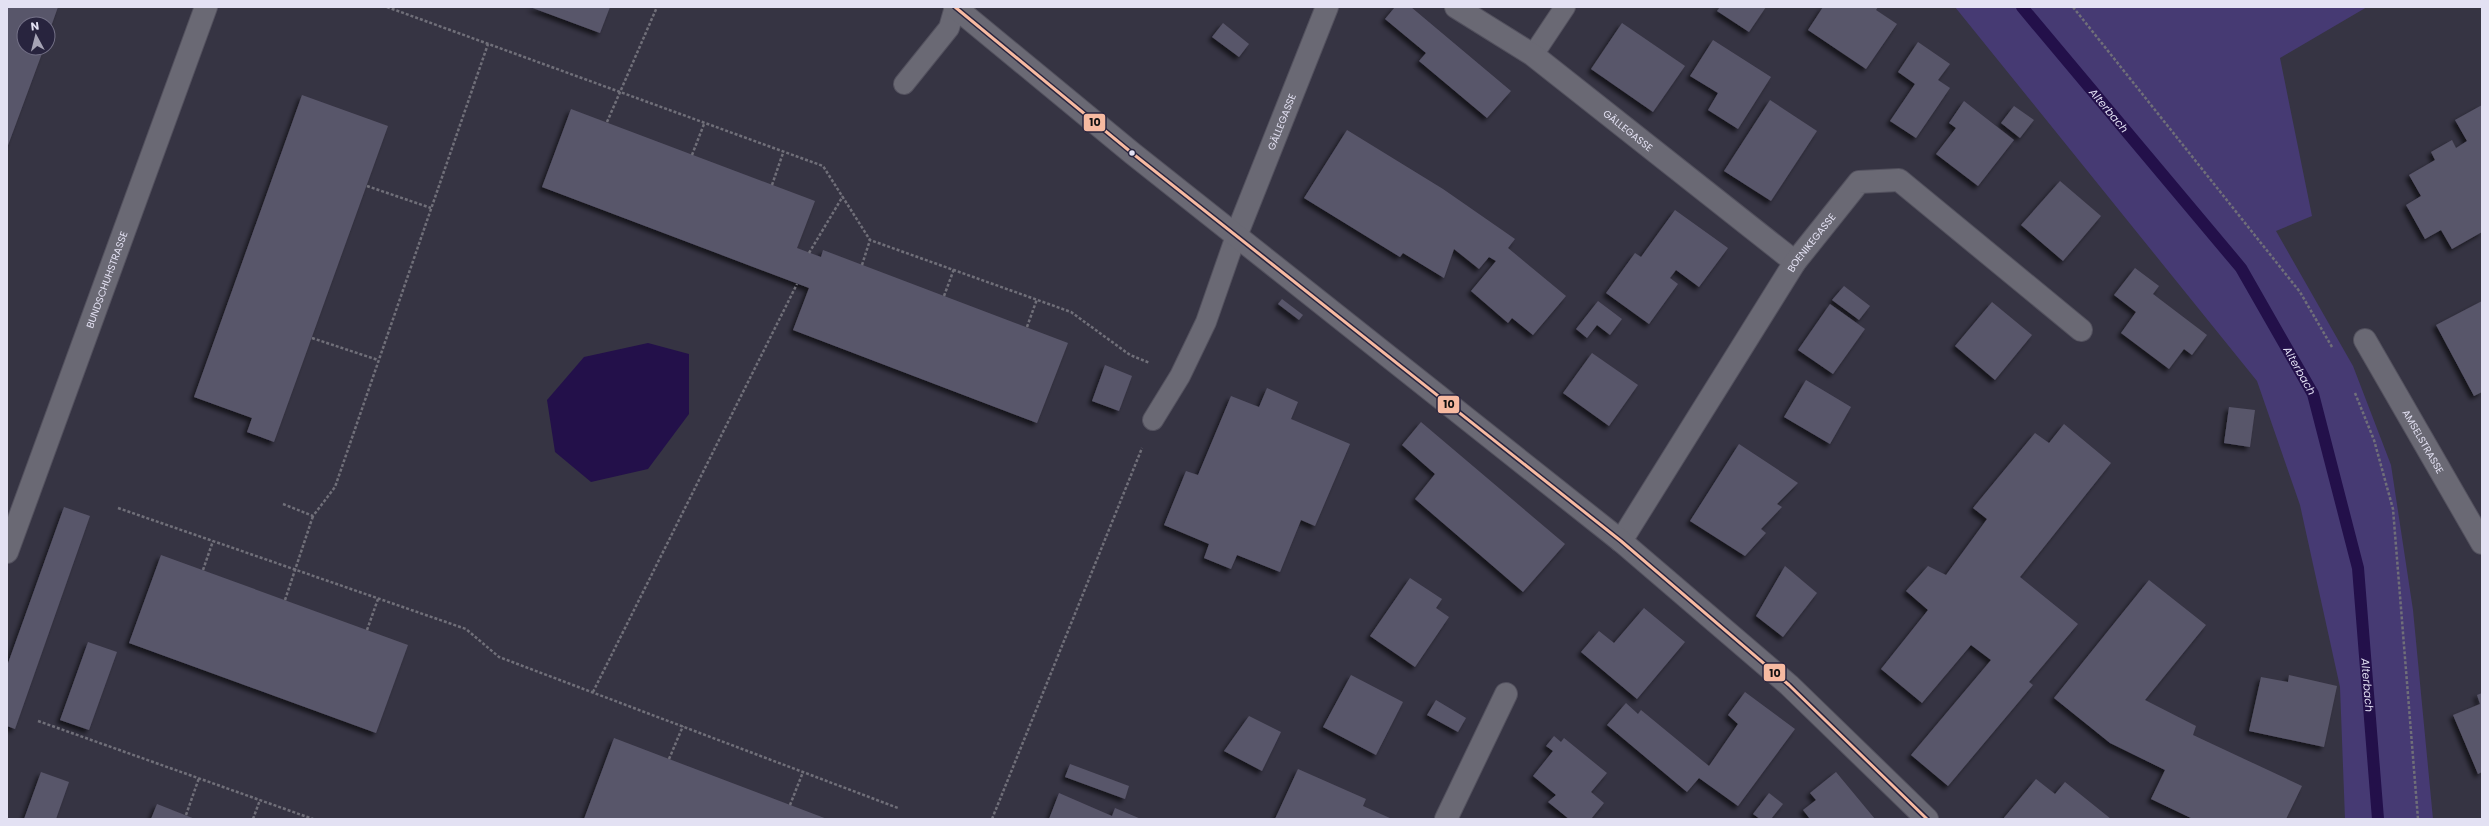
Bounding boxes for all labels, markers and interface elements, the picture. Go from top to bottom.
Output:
north arrow [16,16,56,56]
text: N [30,18,40,35]
water label: Alterbach [2085,84,2132,136]
street label: GÄLLEGASSE [1264,91,1300,152]
street label: GÄLLEGASSE [1600,106,1656,155]
line badge: 10 [1083,113,1106,132]
text: 10 [1089,114,1101,130]
unlabelled marker [1127,148,1137,158]
street label: BOENIKEGASSE [1784,210,1839,275]
street label: BUNDSCHUHSTRASSE [82,229,132,330]
water label: Alterbach [2279,343,2320,398]
line badge: 10 [1437,395,1460,414]
text: 10 [1443,396,1455,412]
street label: AMSELSTRASSE [2399,407,2447,476]
water label: Alterbach [2357,657,2377,712]
line badge: 10 [1763,663,1786,682]
text: 10 [1769,665,1781,681]

